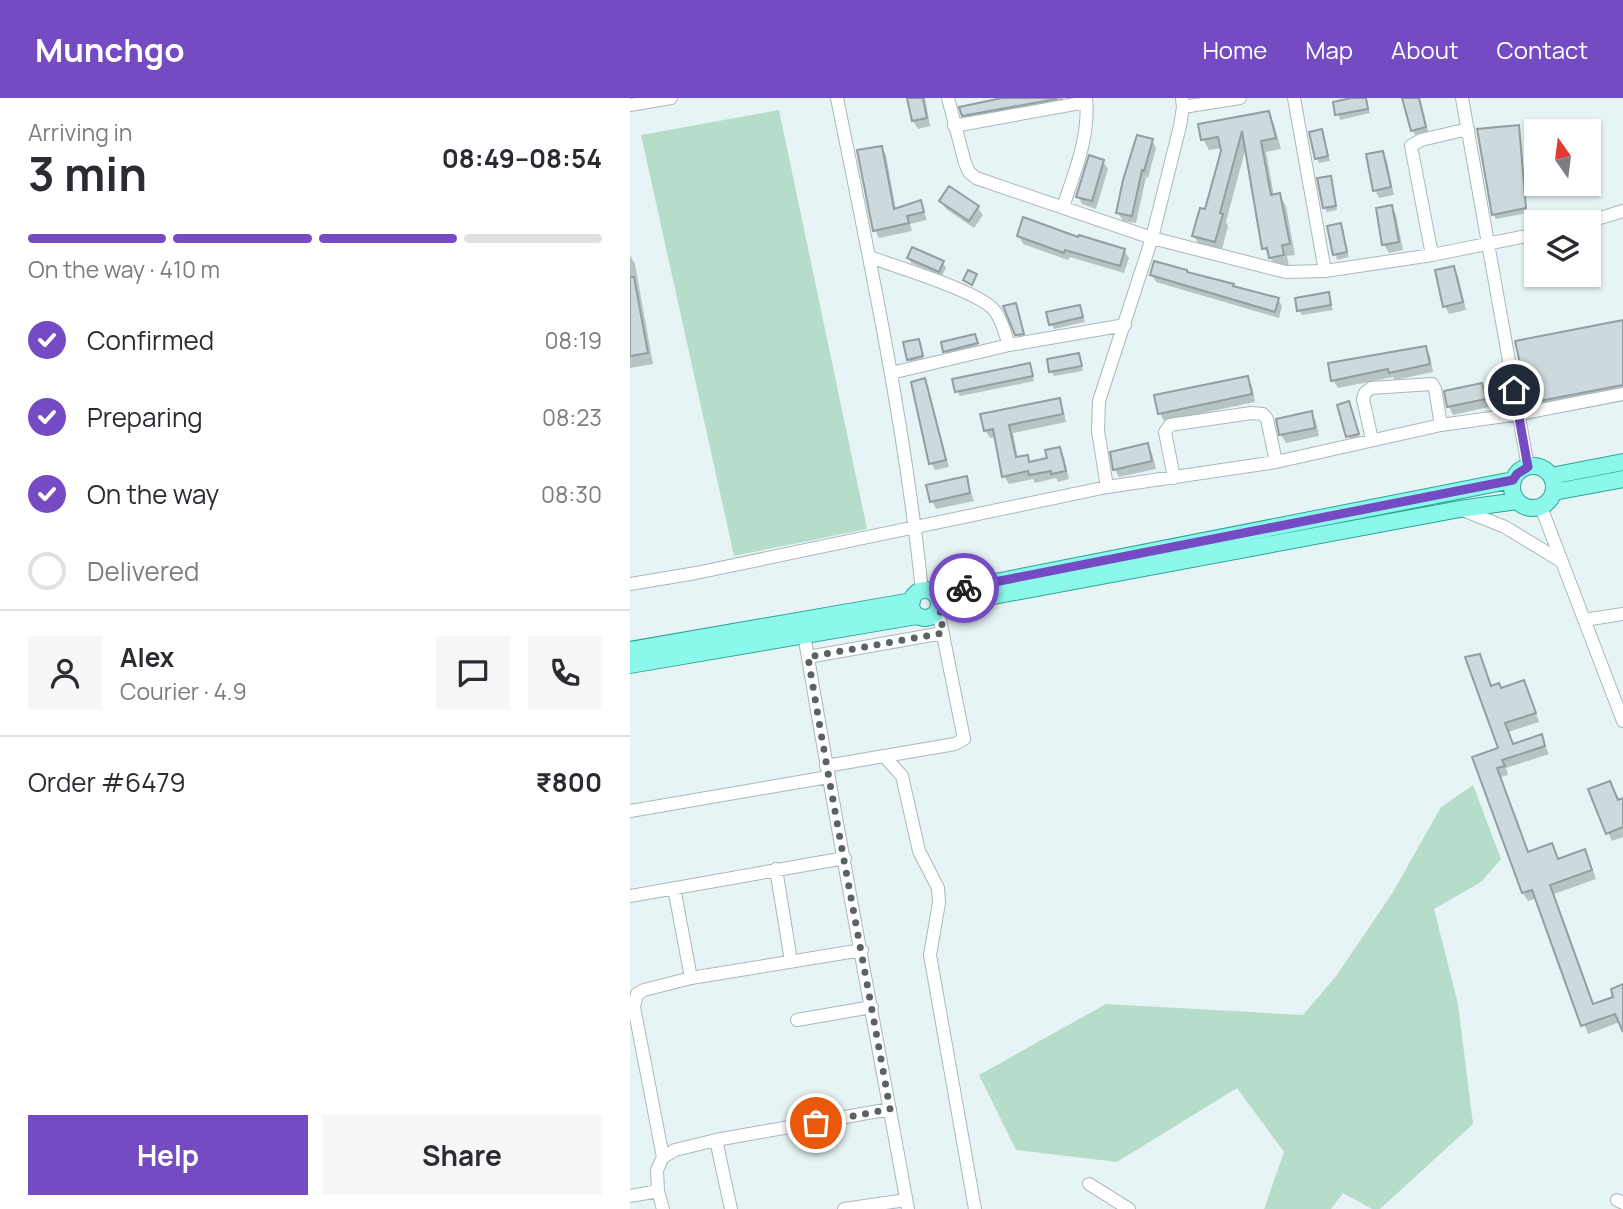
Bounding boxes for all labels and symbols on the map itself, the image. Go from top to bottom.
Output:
north arrow [1524,119,1601,196]
pin [1484,360,1544,420]
courier [929,553,999,623]
pin [786,1093,846,1153]

